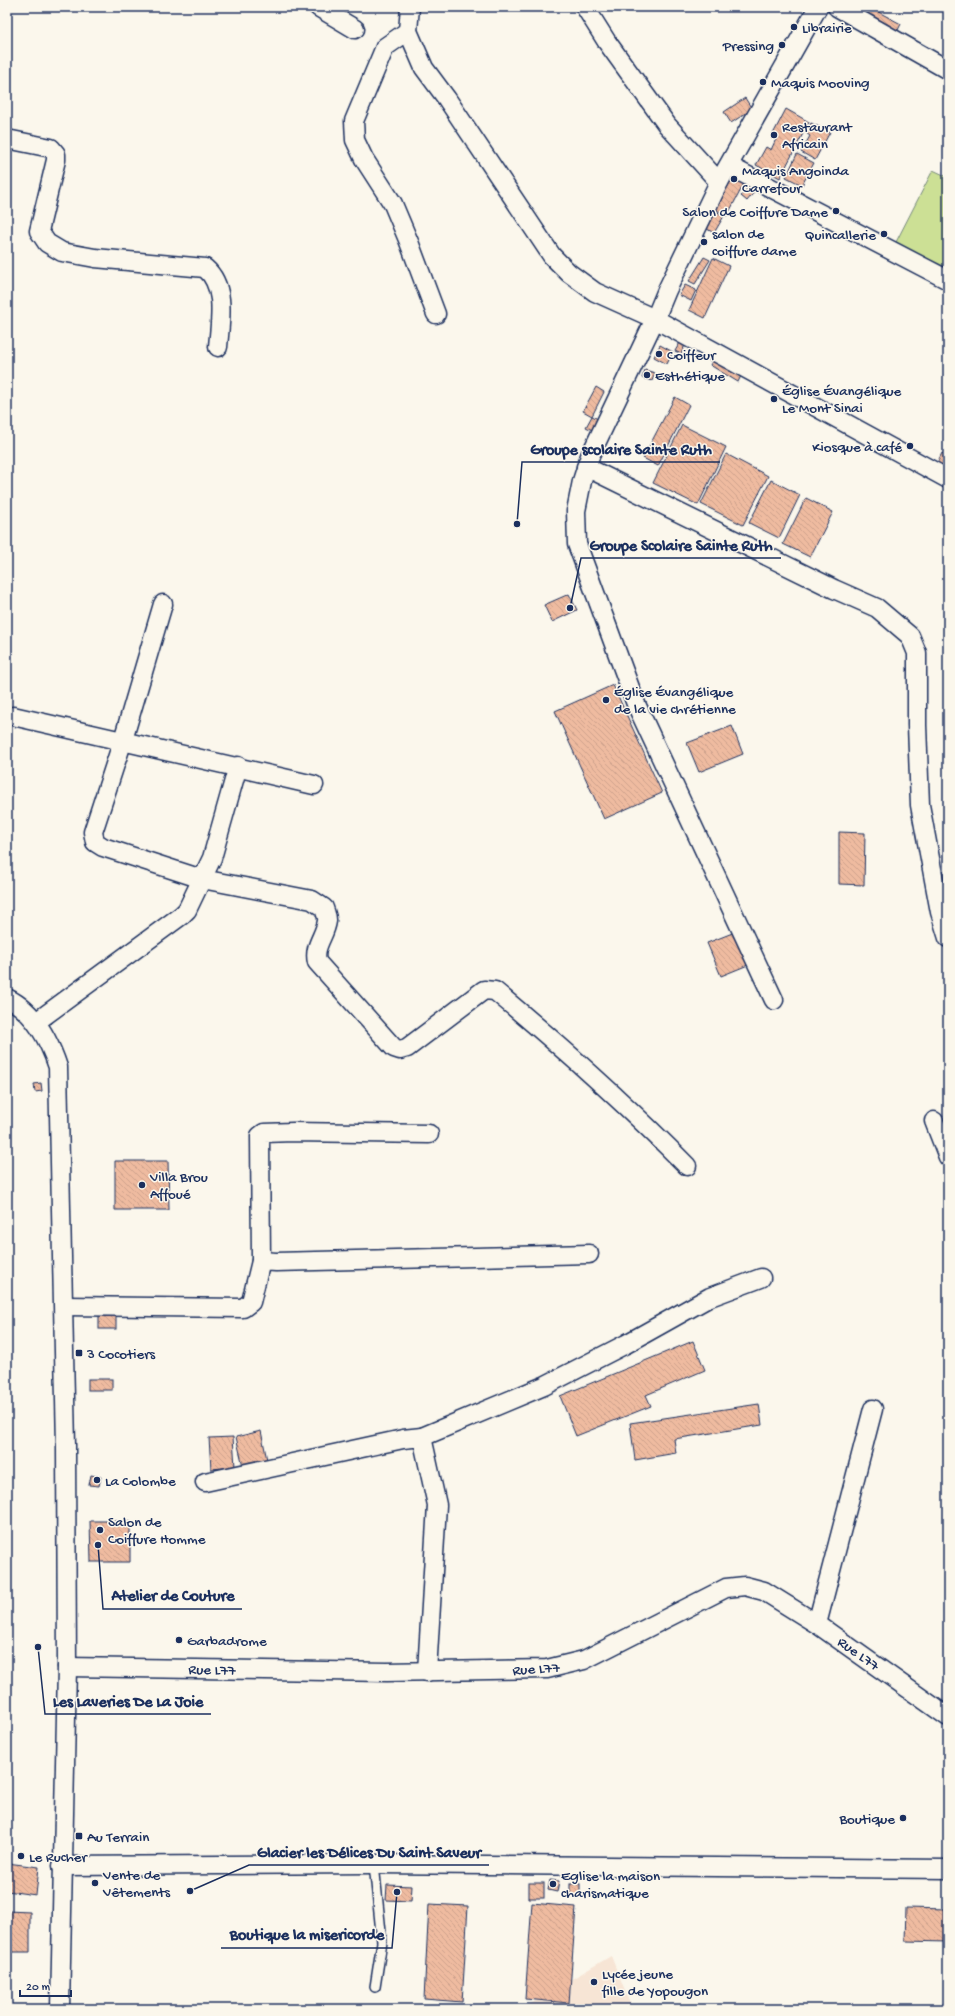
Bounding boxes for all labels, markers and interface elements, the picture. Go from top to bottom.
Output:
place label: Librairie [802,20,852,38]
marker: Librairie [789,22,799,32]
place label: Pressing [722,38,774,56]
marker: Pressing [777,40,787,50]
place label: Maquis Mooving [771,75,870,93]
marker: Maquis Mooving [758,77,768,87]
place label: Restaurant Africain [782,119,853,154]
marker: Restaurant Africain [769,130,779,140]
place label: Maquis Angoinda Carrefour [742,163,850,198]
marker: Maquis Angoinda Carrefour [729,174,739,184]
place label: Salon de Coiffure Dame [682,204,828,222]
marker: Salon de Coiffure Dame [831,206,841,216]
place label: salon de coiffure dame [712,226,797,261]
place label: Quincallerie [804,227,876,245]
marker: Quincallerie [879,229,889,239]
marker: salon de coiffure dame [699,237,709,247]
place label: Coiffeur [667,347,717,365]
marker: Coiffeur [654,349,664,359]
place label: Esthétique [655,368,725,386]
marker: Esthétique [642,370,652,380]
place label: Église Évangélique Le Mont Sinai [782,383,902,418]
marker: Église Évangélique Le Mont Sinai [769,394,779,404]
callout: Groupe scolaire Sainte Ruth [522,434,720,462]
place label: Kiosque à café [812,439,902,457]
marker: Kiosque à café [905,441,915,451]
text: Groupe scolaire Sainte Ruth [530,442,712,461]
callout: Groupe Scolaire Sainte Ruth [581,530,781,558]
text: Groupe Scolaire Sainte Ruth [589,538,773,557]
place label: Église Évangélique de la vie chrétienne [614,684,736,719]
marker: Église Évangélique de la vie chrétienne [601,695,611,705]
place label: Villa Brou Affoué [149,1169,208,1204]
marker: Villa Brou Affoué [137,1180,147,1190]
place label: 3 Cocotiers [86,1346,156,1364]
marker: 3 Cocotiers [74,1348,84,1358]
place label: La Colombe [105,1473,176,1491]
marker: La Colombe [92,1475,102,1485]
place label: Salon de Coiffure Homme [108,1514,206,1549]
marker: Salon de Coiffure Homme [95,1525,105,1535]
callout: Atelier de Couture [103,1581,242,1609]
text: Atelier de Couture [111,1588,235,1607]
place label: Garbadrome [187,1633,267,1651]
street label: Rue L77 [833,1634,883,1676]
marker: Garbadrome [174,1635,184,1645]
street label: Rue L77 [512,1659,562,1681]
street label: Rue L77 [188,1662,237,1680]
callout: Les Laveries De La Joie [45,1686,211,1714]
text: Les Laveries De La Joie [53,1694,204,1713]
place label: Boutique [838,1811,895,1829]
marker: Boutique [898,1813,908,1823]
place label: Au Terrain [87,1829,149,1847]
marker: Au Terrain [74,1831,84,1841]
callout: Glacier les Délices Du Saint Saveur [249,1837,489,1865]
text: Glacier les Délices Du Saint Saveur [257,1845,483,1864]
place label: Le Rucher [29,1849,89,1867]
marker: Le Rucher [16,1851,26,1861]
place label: Vente de Vêtements [102,1867,171,1902]
place label: Eglise la maison charismatique [561,1868,660,1903]
marker: Vente de Vêtements [90,1878,100,1888]
marker: Eglise la maison charismatique [548,1879,558,1889]
callout: Boutique la misericorde [221,1920,392,1948]
text: Boutique la misericorde [229,1927,385,1946]
place label: Lycée jeune fille de Yopougon [601,1966,708,2001]
scale bar [20,1972,71,1998]
marker: Lycée jeune fille de Yopougon [589,1977,599,1987]
text: 20 m [26,1981,51,1995]

